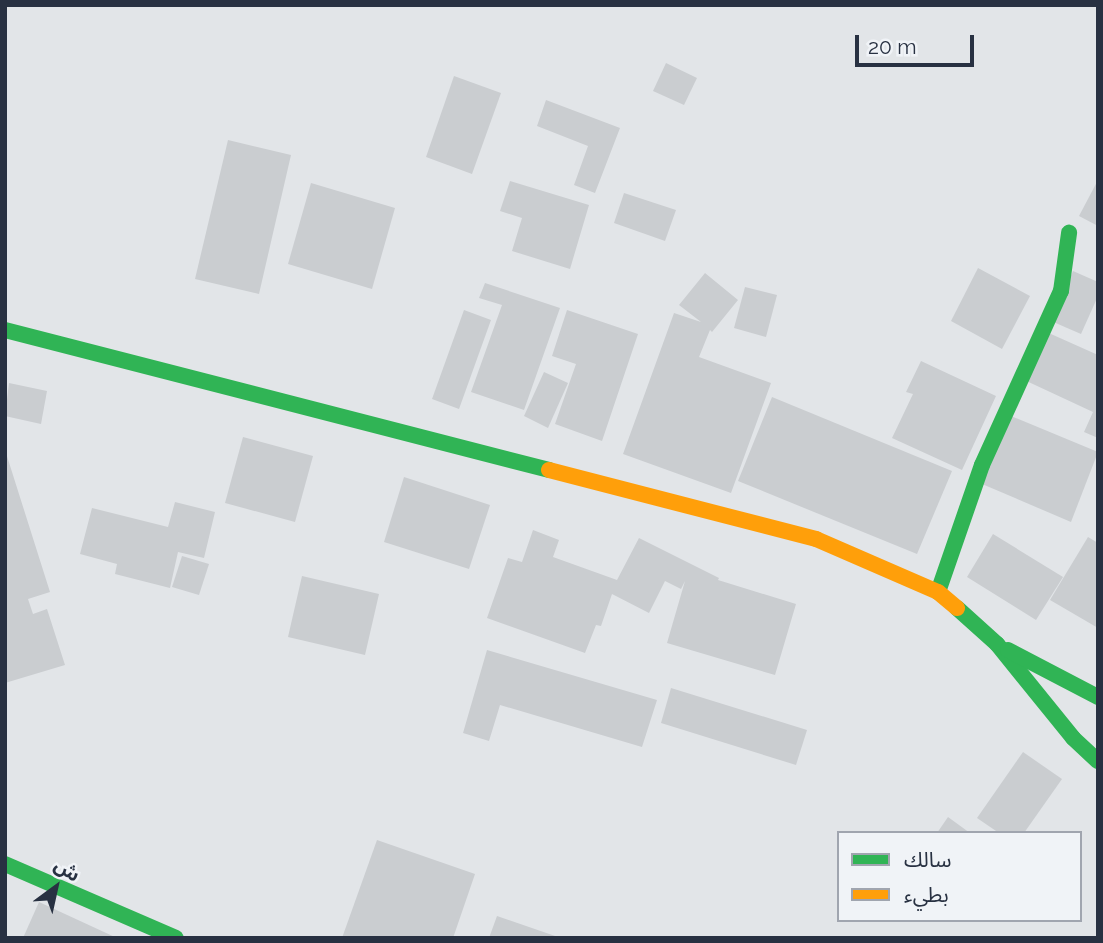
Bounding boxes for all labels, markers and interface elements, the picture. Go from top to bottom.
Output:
scale bar [858,21,977,65]
text: 20 m [868,34,916,59]
legend [837,831,1082,922]
text: سالك [904,847,951,872]
north arrow [21,852,91,922]
text: ش [51,853,84,886]
text: بطيء [904,882,949,907]

